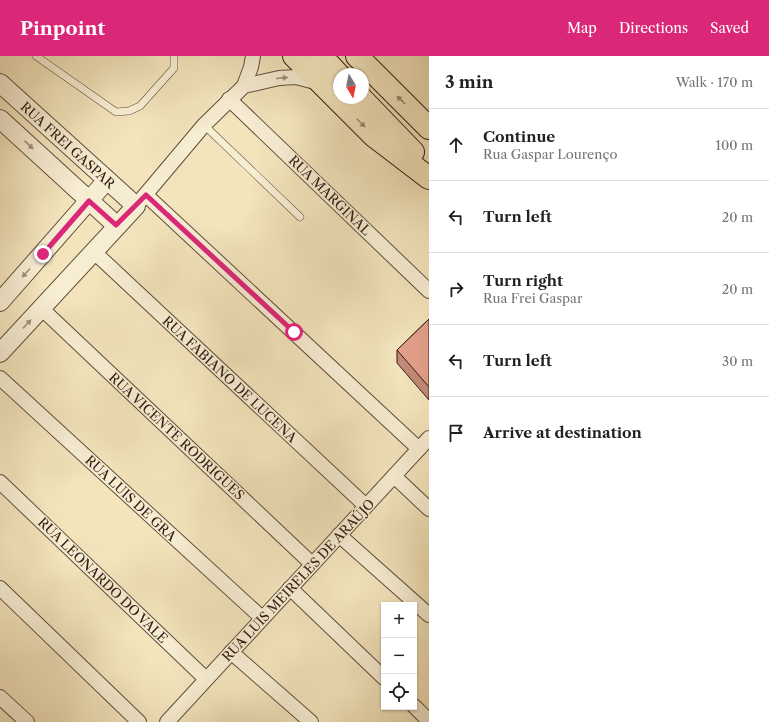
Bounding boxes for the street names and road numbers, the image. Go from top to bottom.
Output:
street label: RUA FREI GASPAR [18,98,120,193]
street label: RUA MARGINAL [286,152,375,239]
street label: RUA FABIANO DE LUCENA [160,313,301,446]
street label: RUA VICENTE RODRIGUES [106,369,248,503]
street label: RUA LUIS DE GRA [82,452,180,545]
street label: RUA LUIS MEIRELES DE ARAÚJO [218,495,378,665]
street label: RUA LEONARDO DO VALE [35,514,171,646]

